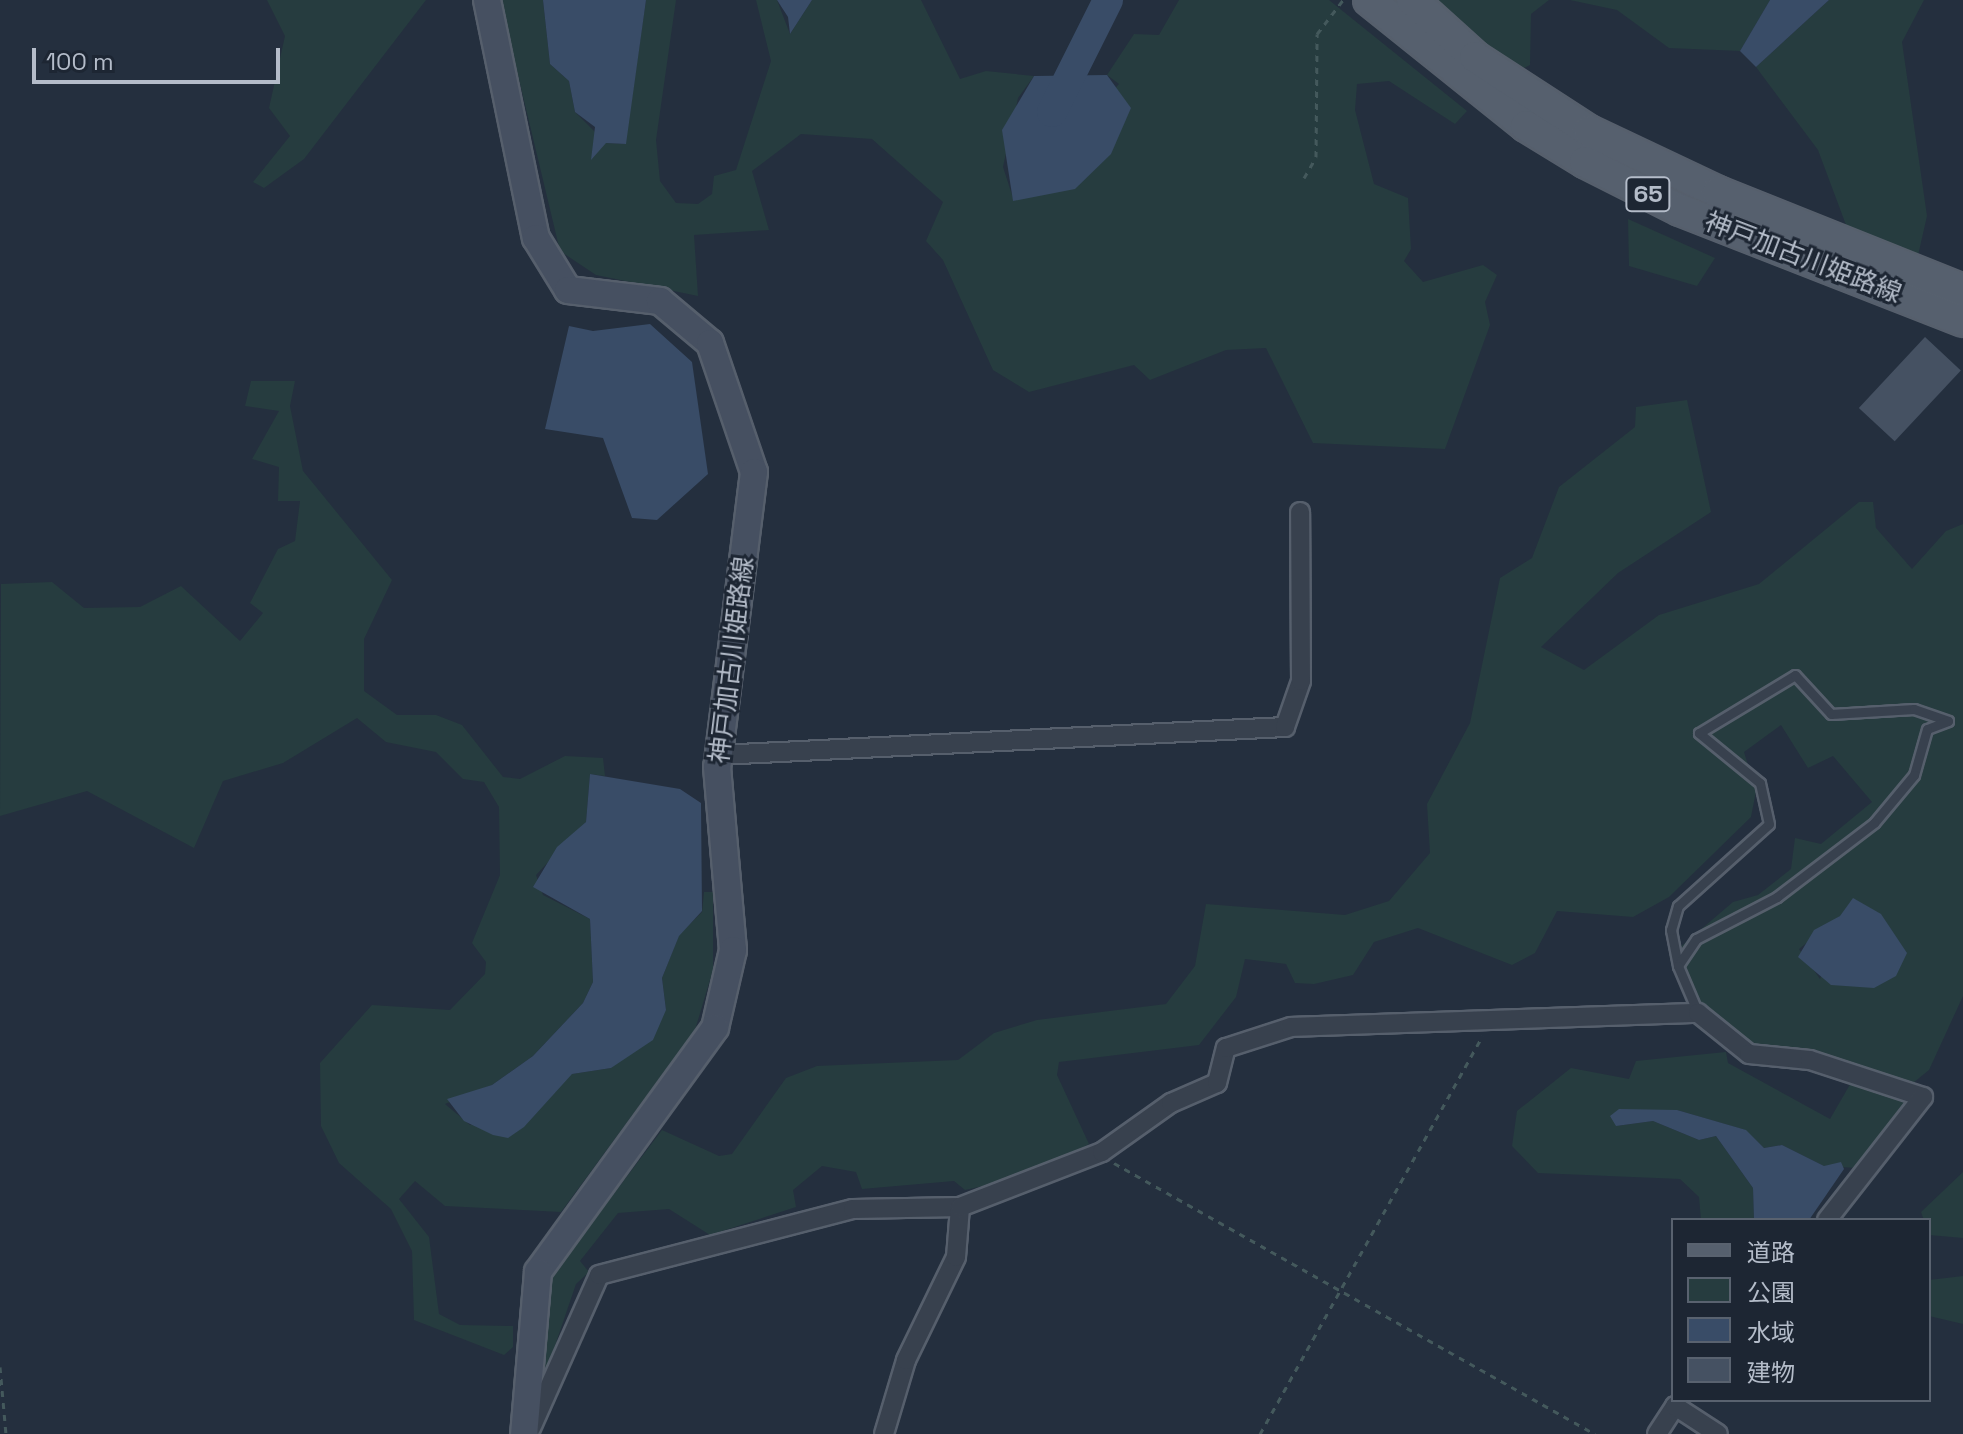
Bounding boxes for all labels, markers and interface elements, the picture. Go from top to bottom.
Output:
scale bar [36,32,284,82]
text: 100 m [46,46,114,77]
road number: 65 [1624,174,1672,214]
street label: 神戸加古川姫路線 [1700,206,1906,310]
street label: 神戸加古川姫路線 [704,555,760,765]
legend [1671,1218,1931,1402]
text: 道路 [1747,1237,1795,1268]
text: 公園 [1747,1277,1795,1308]
text: 水域 [1747,1317,1795,1348]
text: 建物 [1747,1357,1795,1388]

